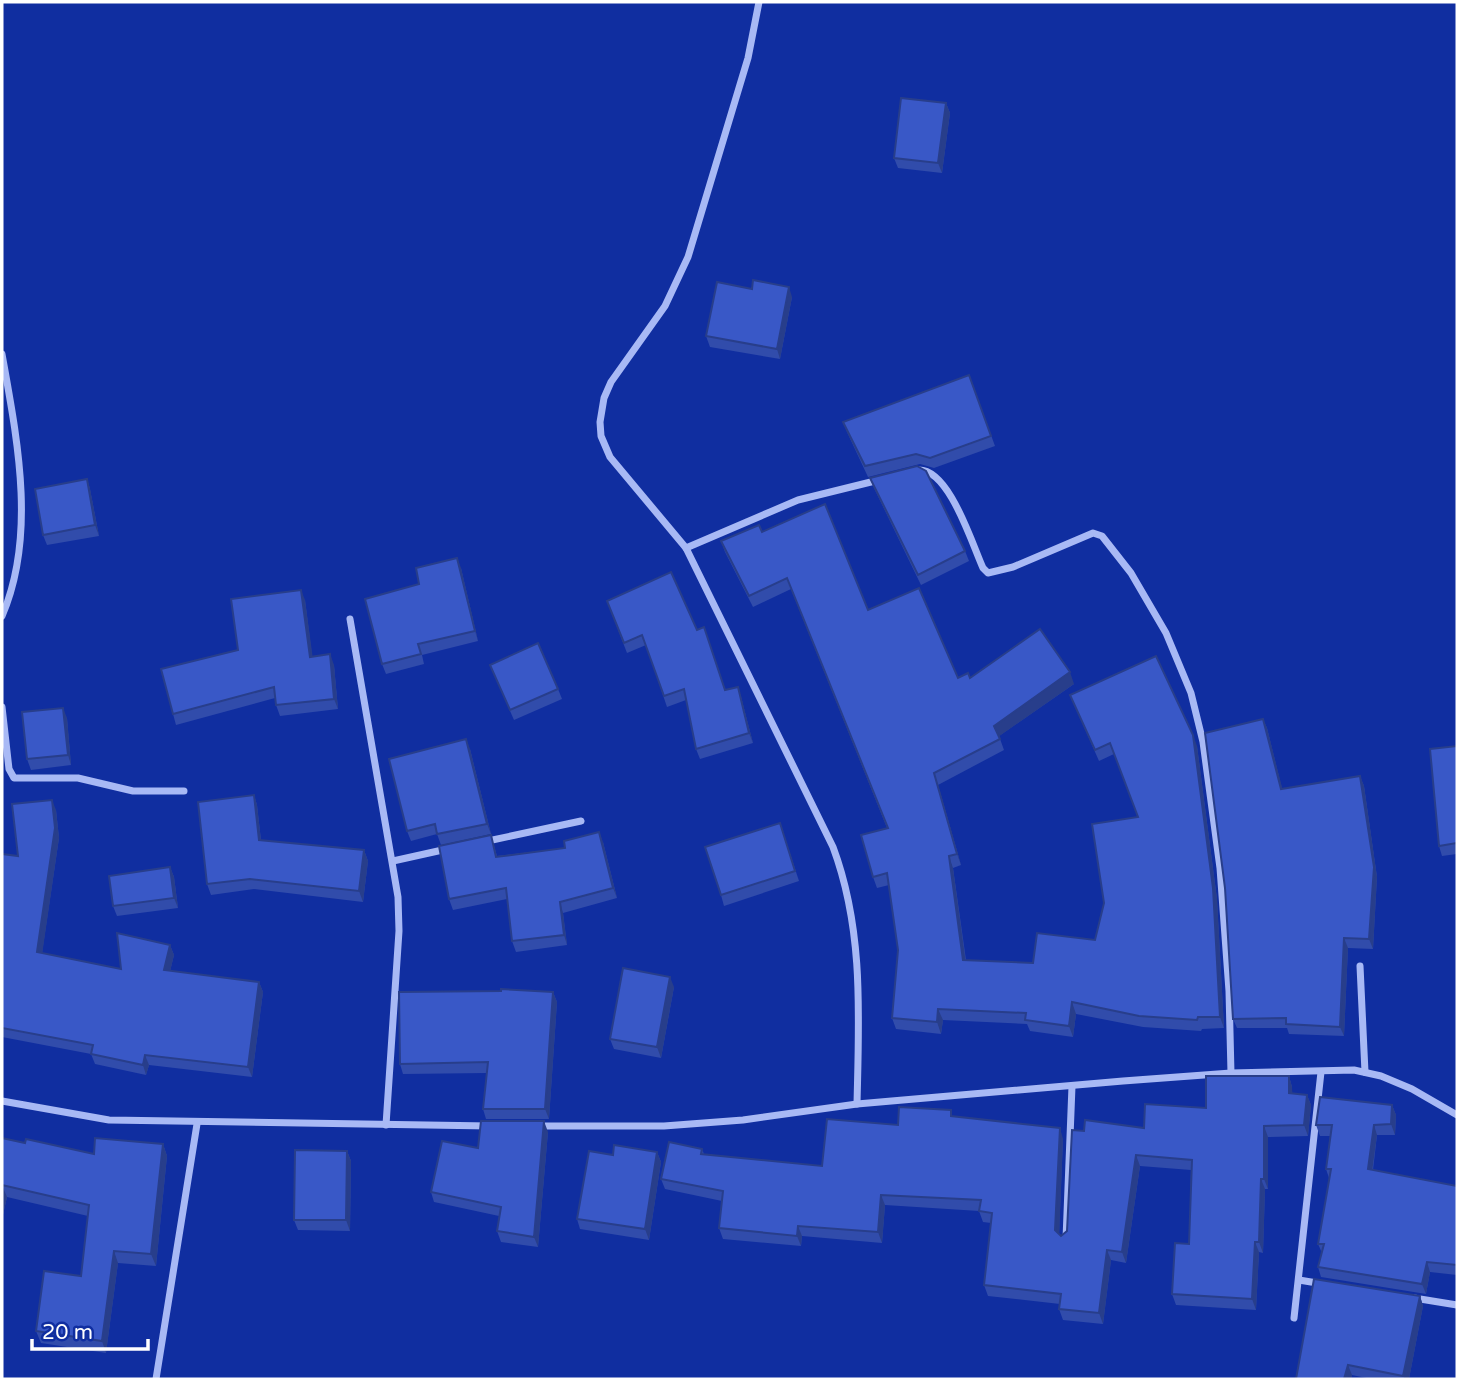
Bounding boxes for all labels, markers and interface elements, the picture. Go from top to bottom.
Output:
scale bar [32,1308,147,1352]
text: 20 m [42,1320,93,1345]

